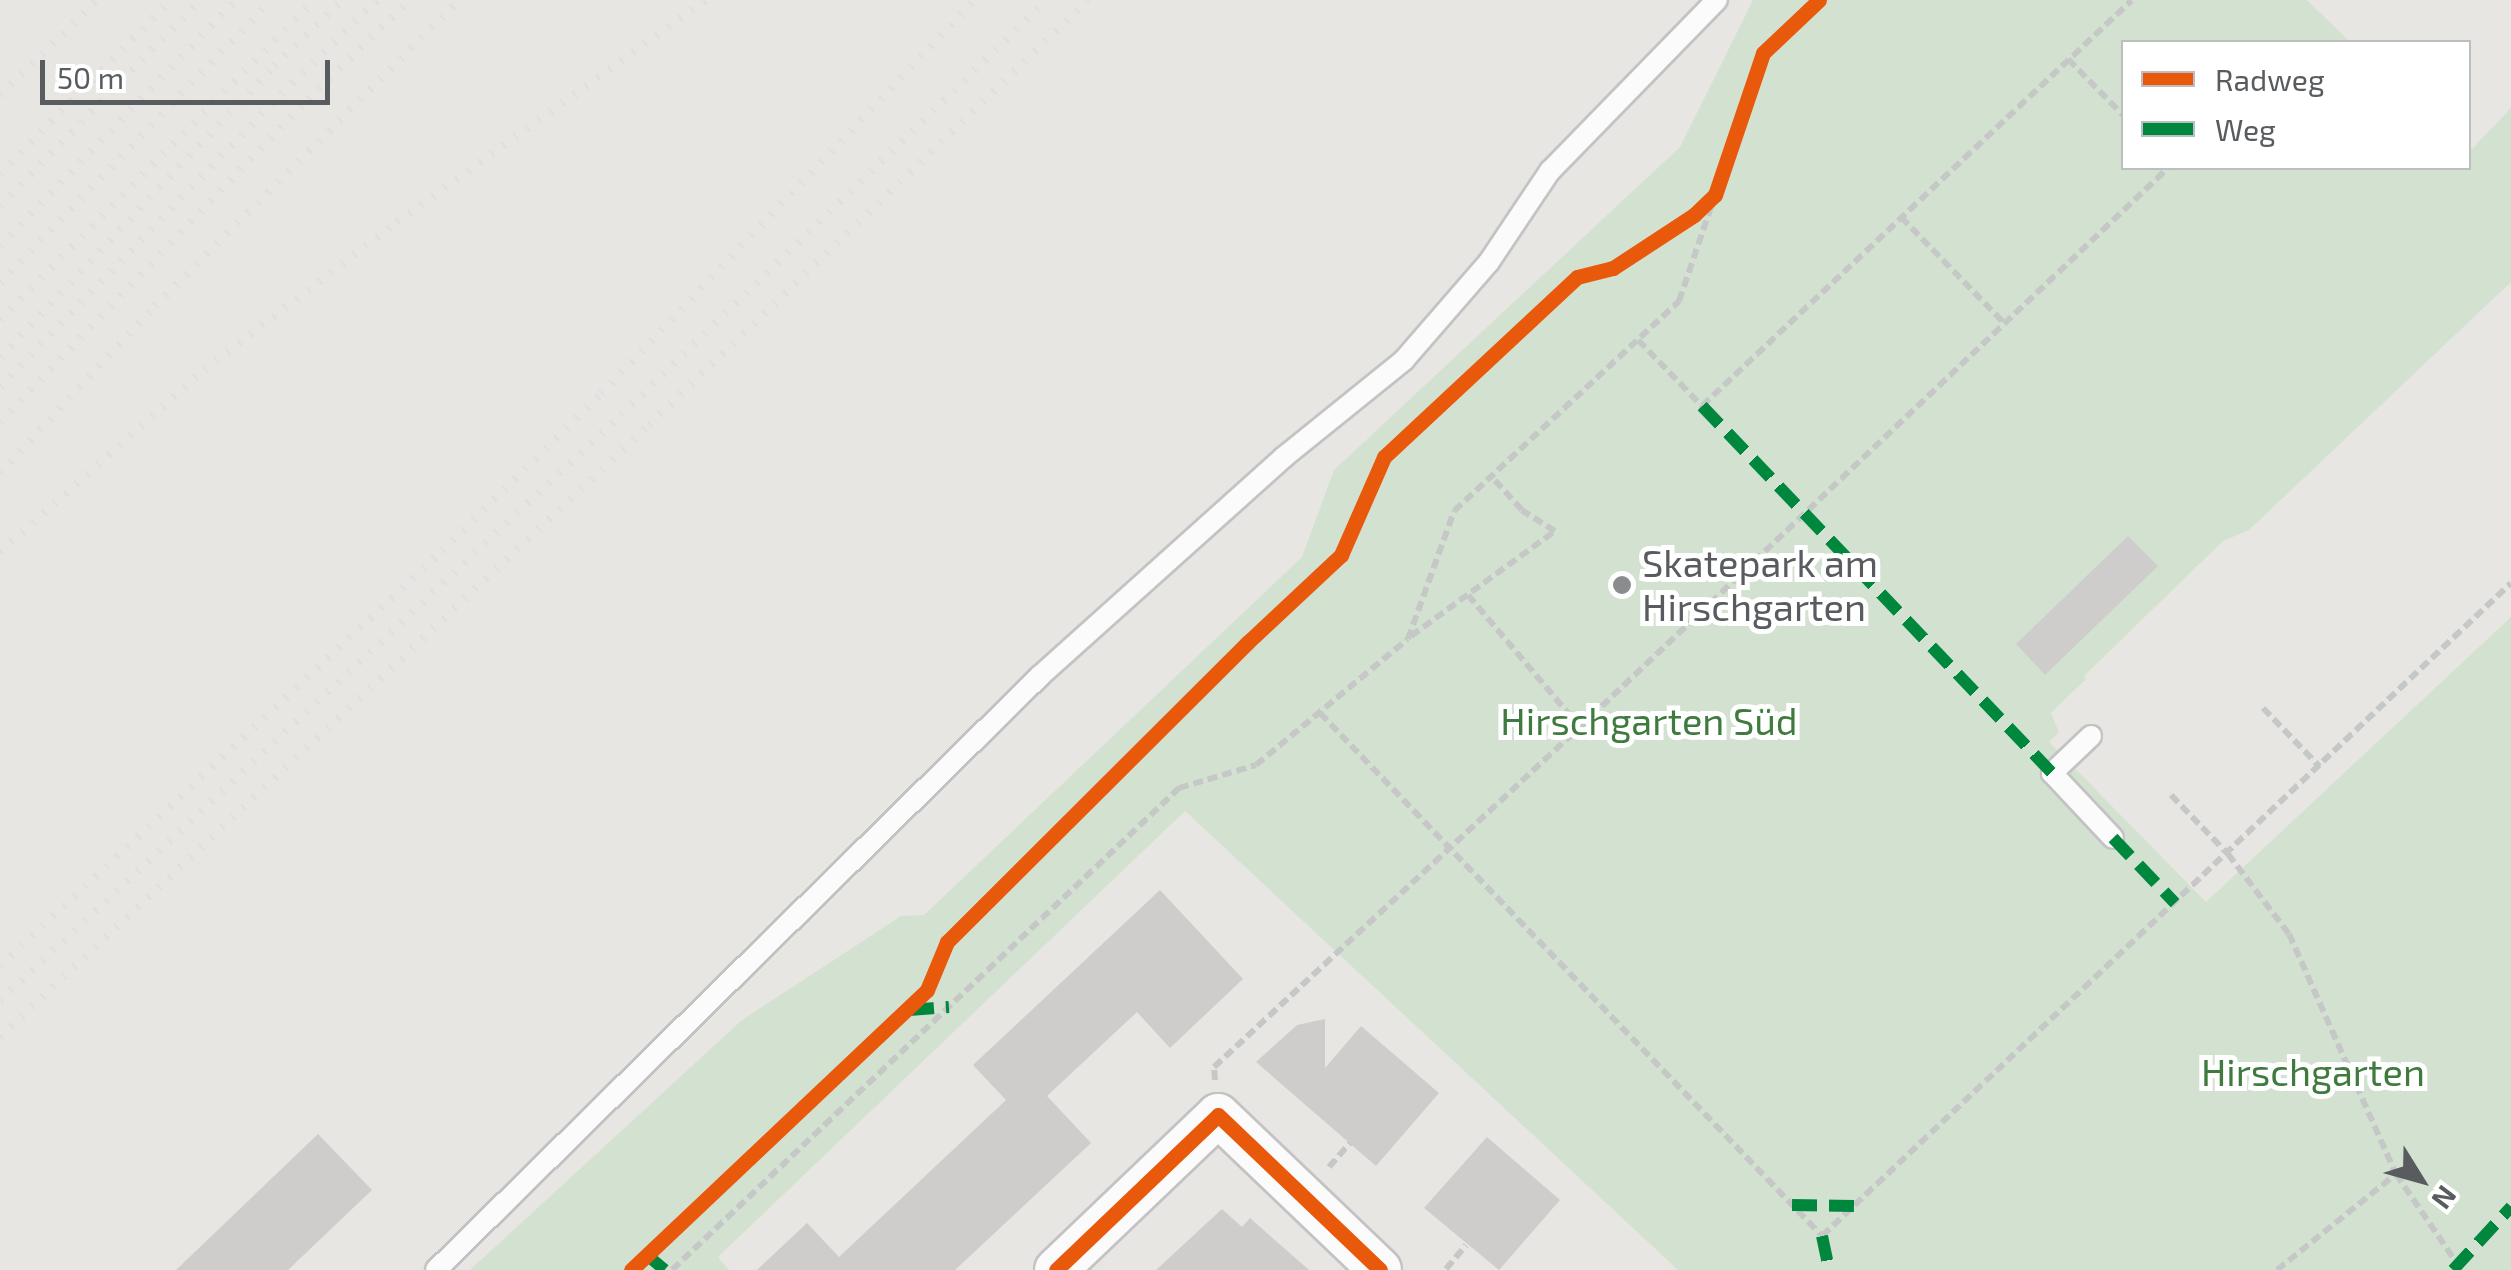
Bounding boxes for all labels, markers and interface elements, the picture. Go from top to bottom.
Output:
scale bar [45,40,335,102]
legend [2121,40,2471,170]
text: 50 m [57,59,124,95]
text: Radweg [2215,61,2325,97]
text: Weg [2215,111,2276,147]
place label: Skatepark am Hirschgarten [1642,540,1879,630]
marker: Skatepark am Hirschgarten [1611,574,1633,596]
park label: Hirschgarten Süd [1500,698,1798,744]
park label: Hirschgarten [2201,1049,2425,1095]
north arrow [2371,1130,2471,1230]
text: N [2425,1180,2465,1216]

